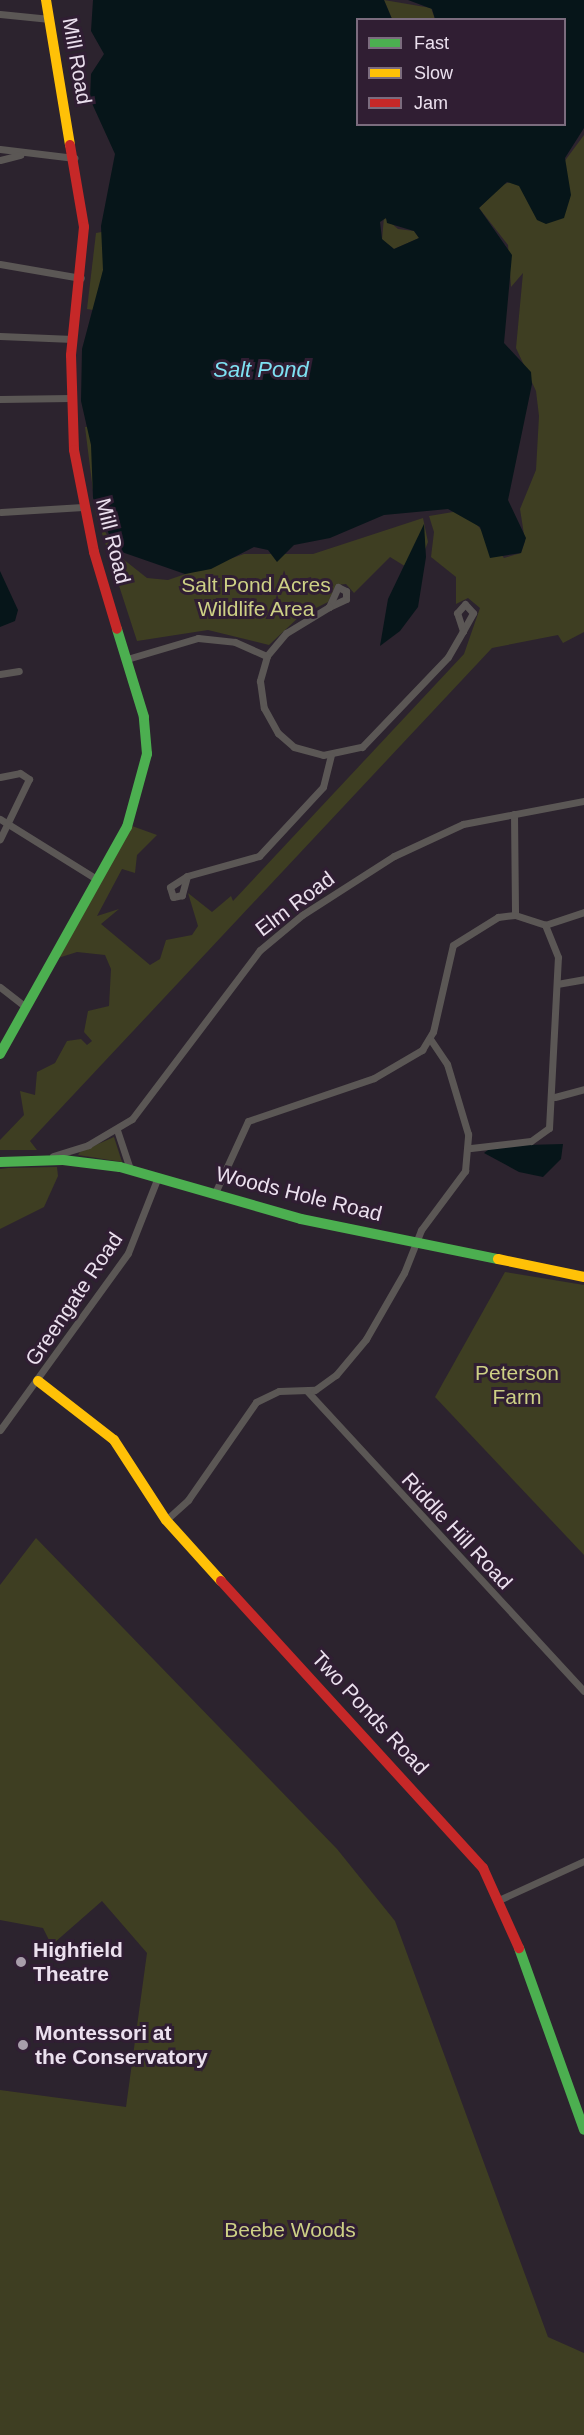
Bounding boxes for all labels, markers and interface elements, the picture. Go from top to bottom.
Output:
street label: Mill Road [57,16,97,106]
legend [356,18,566,126]
text: Fast [414,33,449,53]
text: Slow [414,63,453,83]
text: Jam [414,93,448,113]
water label: Salt Pond [213,357,309,383]
street label: Mill Road [90,495,136,587]
park label: Salt Pond Acres Wildlife Area [181,572,331,622]
street label: Elm Road [251,866,339,942]
street label: Woods Hole Road [213,1161,385,1227]
street label: Greengate Road [20,1228,128,1370]
park label: Peterson Farm [475,1360,559,1410]
street label: Riddle Hill Road [396,1467,518,1595]
street label: Two Ponds Road [306,1646,434,1780]
place label: Highfield Theatre [33,1937,123,1987]
marker: Highfield Theatre [14,1955,28,1969]
place label: Montessori at the Conservatory [35,2020,208,2070]
marker: Montessori at the Conservatory [16,2038,30,2052]
park label: Beebe Woods [224,2217,356,2243]

